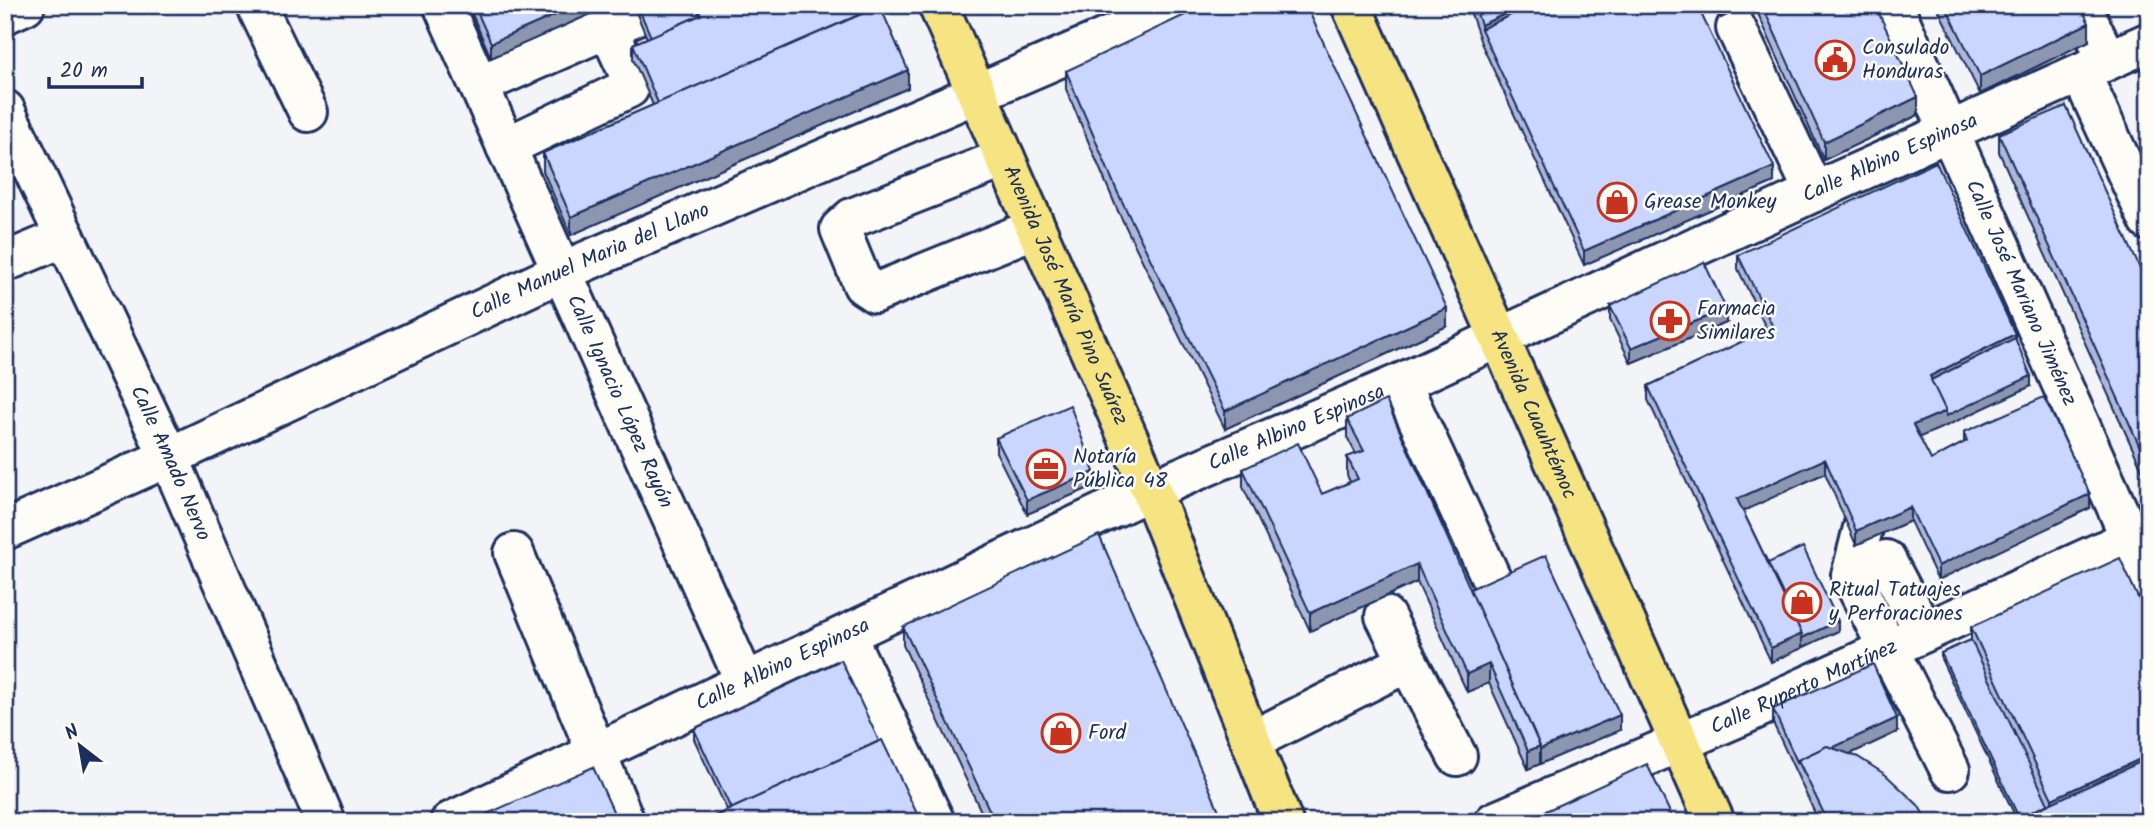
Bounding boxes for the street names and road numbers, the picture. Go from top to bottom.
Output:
street label: Calle Albino Espinosa [1797,104,1983,212]
street label: Avenida José María Pino Suárez [994,160,1137,431]
street label: Calle José Mariano Jiménez [1956,174,2086,411]
street label: Calle Manuel Maria del Llano [465,193,715,329]
street label: Calle Ignacio López Rayón [558,289,682,514]
street label: Avenida Cuauhtémoc [1481,324,1586,504]
street label: Calle Albino Espinosa [1203,375,1390,480]
street label: Calle Amado Nervo [121,380,220,546]
street label: Calle Albino Espinosa [690,609,875,720]
street label: Calle Ruperto Martínez [1705,630,1903,744]

